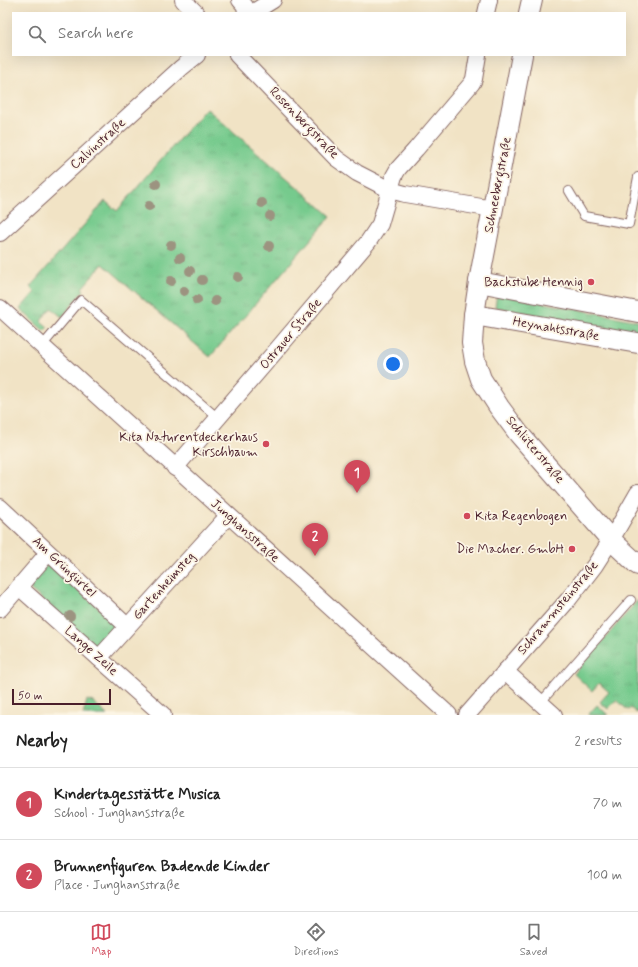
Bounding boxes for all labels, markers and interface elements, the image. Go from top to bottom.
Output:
search box [12,12,626,56]
icon: search [26,23,48,45]
text: Search here [58,24,134,44]
street label: Rosenbergstraße [264,83,343,164]
street label: Calvinstraße [67,115,129,173]
street label: Schneebergstraße [480,135,518,235]
place label: Backstube Hennig [484,274,583,291]
marker: Backstube Hennig [586,277,596,287]
street label: Ostrauer Straße [256,295,326,373]
street label: Heynahtsstraße [511,313,601,345]
your location [383,354,403,374]
street label: Schlüterstraße [502,413,568,487]
place label: Kita Naturentdeckerhaus Kirschbaum [119,429,258,461]
marker: Kita Naturentdeckerhaus Kirschbaum [261,439,271,449]
pin: 1 [344,460,370,493]
street label: Junghansstraße [206,496,283,567]
place label: Kita Regenbogen [475,508,567,525]
marker: Kita Regenbogen [462,511,472,521]
pin: 2 [302,523,328,556]
street label: Am Grüngürtel [27,533,100,603]
place label: Die Macher. GmbH [456,541,564,558]
marker: Die Macher. GmbH [567,544,577,554]
street label: Gartenheimsteg [129,548,199,624]
street label: Schrammsteinstraße [514,558,602,658]
street label: Lange Zeile [60,623,121,680]
scale bar [12,687,111,706]
text: 50 m [18,689,43,703]
text: Nearby [16,730,68,752]
text: 2 results [575,733,622,750]
text: Kindertagesstätte Musica [54,785,221,805]
text: 1 [26,795,32,812]
text: 70 m [593,795,622,812]
text: School · Junghansstraße [54,805,185,822]
text: Brunnenfiguren Badende Kinder [54,857,269,877]
text: 2 [26,867,32,884]
text: 100 m [587,867,622,884]
text: Place · Junghansstraße [54,877,180,894]
tab: Map [90,921,112,959]
tab: Directions [293,921,339,959]
tab: Saved [520,921,547,959]

